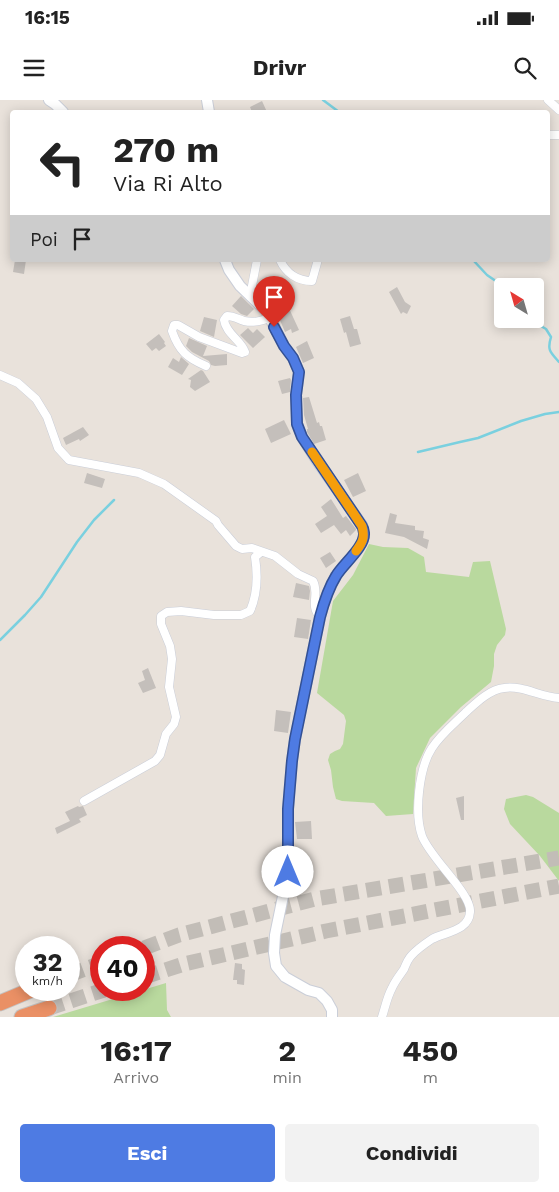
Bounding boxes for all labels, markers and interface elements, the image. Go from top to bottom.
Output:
text: 16:15 [25,6,70,29]
icon: menu [20,54,48,82]
icon: search [511,54,539,82]
text: Drivr [253,55,306,80]
text: 270 m [113,129,219,171]
icon: left [30,130,95,195]
text: Via Ri Alto [113,171,223,196]
icon: arrive [68,225,96,253]
text: Poi [30,228,58,251]
pin [253,276,295,327]
north arrow [494,278,544,328]
map controls [494,278,544,328]
icon: arrive [260,283,288,311]
position arrow [261,845,313,897]
speed limit sign: 40 [90,936,155,1001]
text: 32 [33,948,62,977]
text: km/h [32,974,63,988]
text: 16:17 [100,1033,172,1068]
text: 2 [278,1033,296,1068]
text: 450 [402,1033,459,1068]
text: Arrivo [113,1068,159,1087]
text: min [272,1068,302,1087]
text: m [423,1068,438,1087]
button: Esci [20,1124,275,1182]
button: Condividi [285,1124,539,1182]

